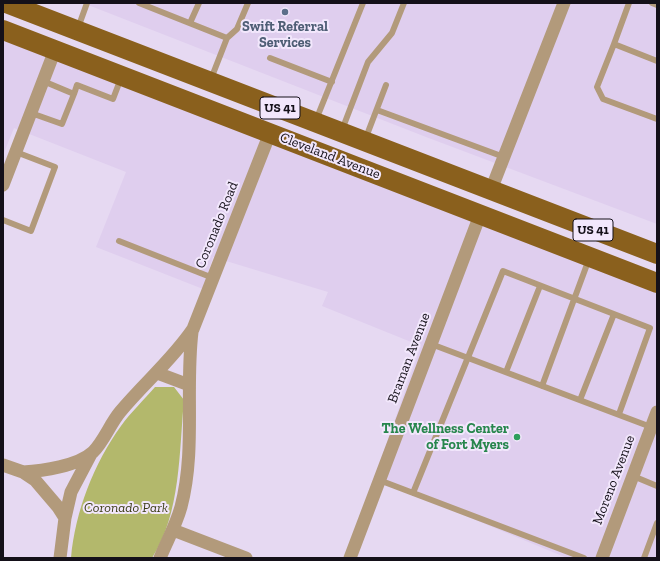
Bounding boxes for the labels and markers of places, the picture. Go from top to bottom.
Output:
marker: Swift Referral Services [280,7,290,17]
place label: Swift Referral Services [242,19,328,52]
place label: The Wellness Center of Fort Myers [382,421,509,454]
marker: The Wellness Center of Fort Myers [512,432,522,442]

